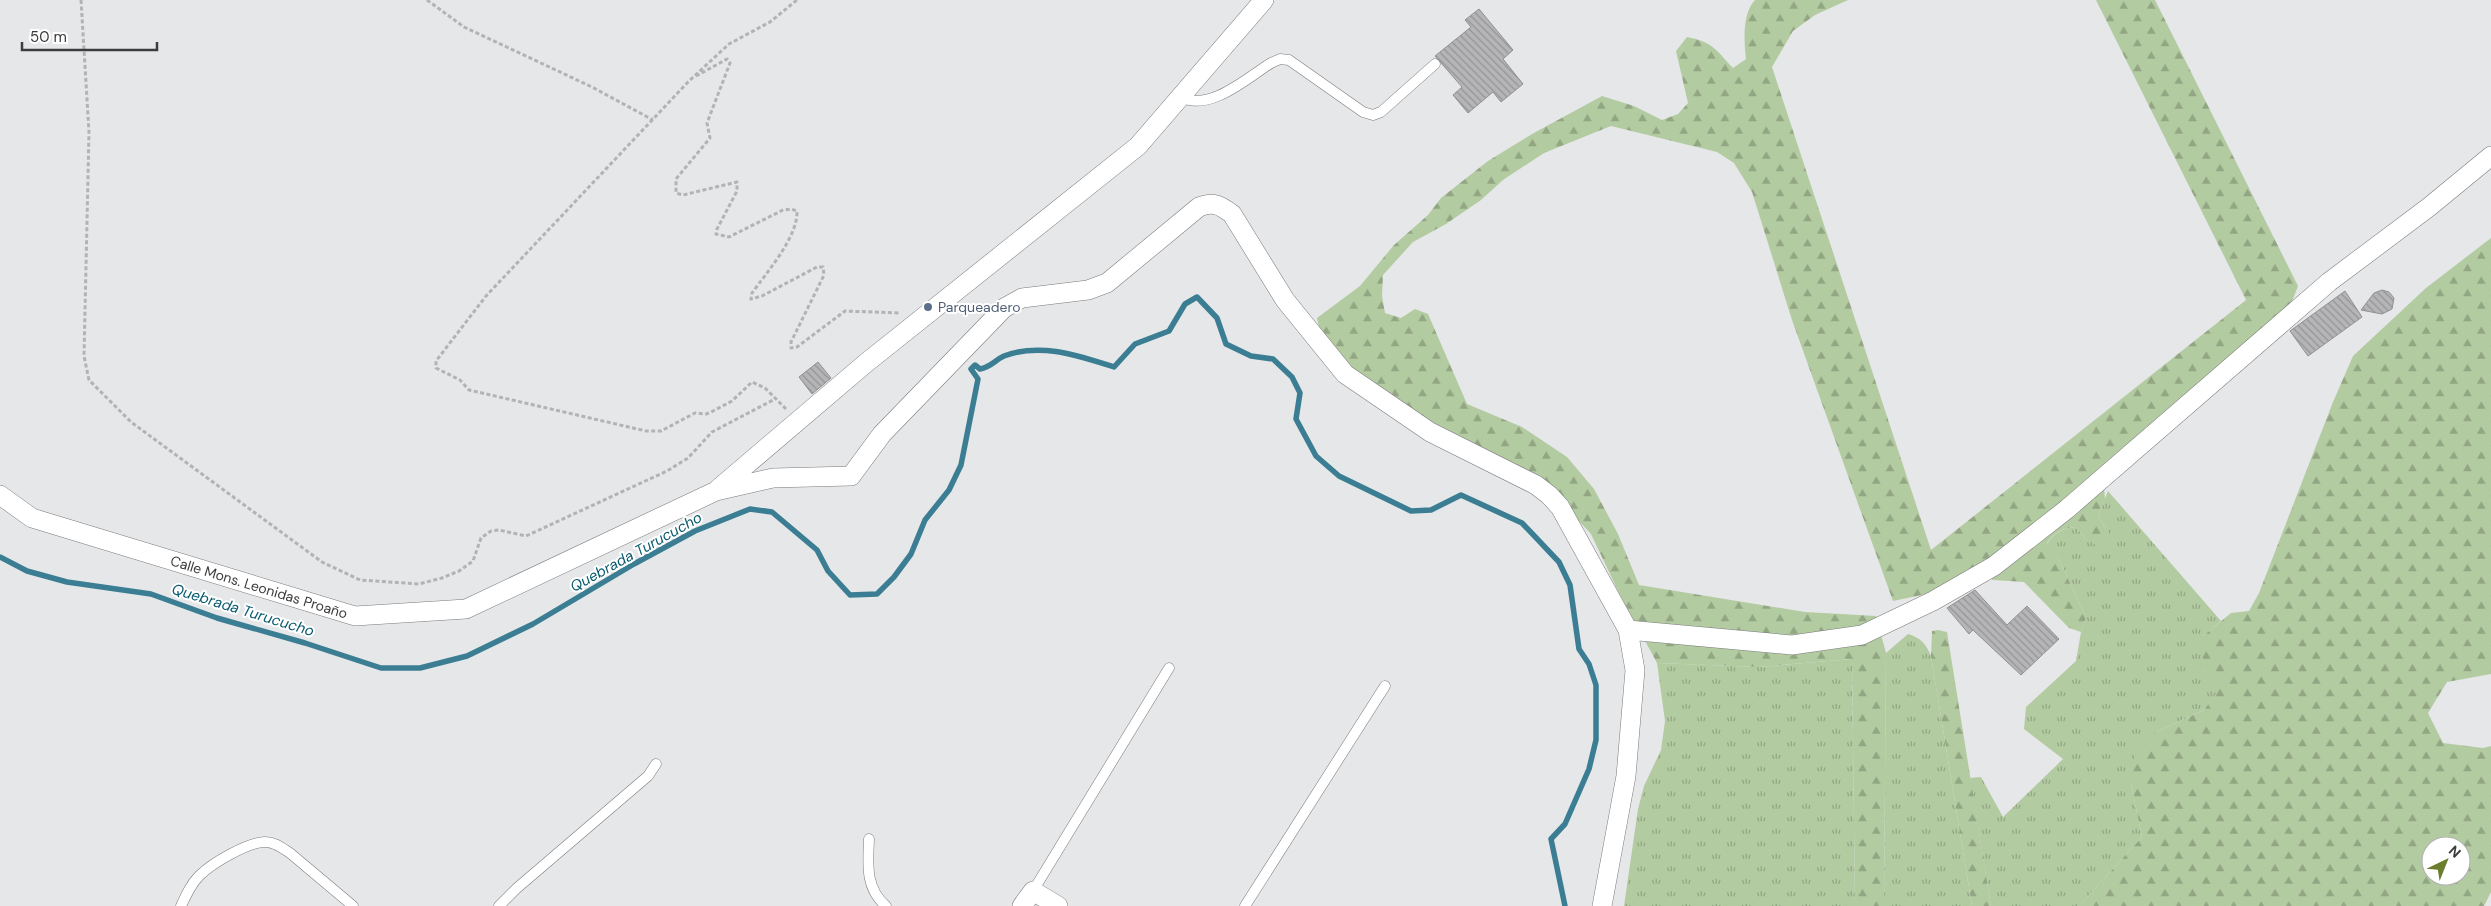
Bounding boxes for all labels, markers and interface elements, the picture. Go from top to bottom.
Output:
scale bar [22,20,158,52]
text: 50 m [30,27,67,47]
place label: Parqueadero [938,298,1021,316]
marker: Parqueadero [922,301,934,313]
water label: Quebrada Turucucho [567,507,706,597]
street label: Calle Mons. Leonidas Proaño [168,551,350,623]
water label: Quebrada Turucucho [169,579,317,641]
north arrow [2421,836,2471,886]
text: N [2445,841,2465,862]

